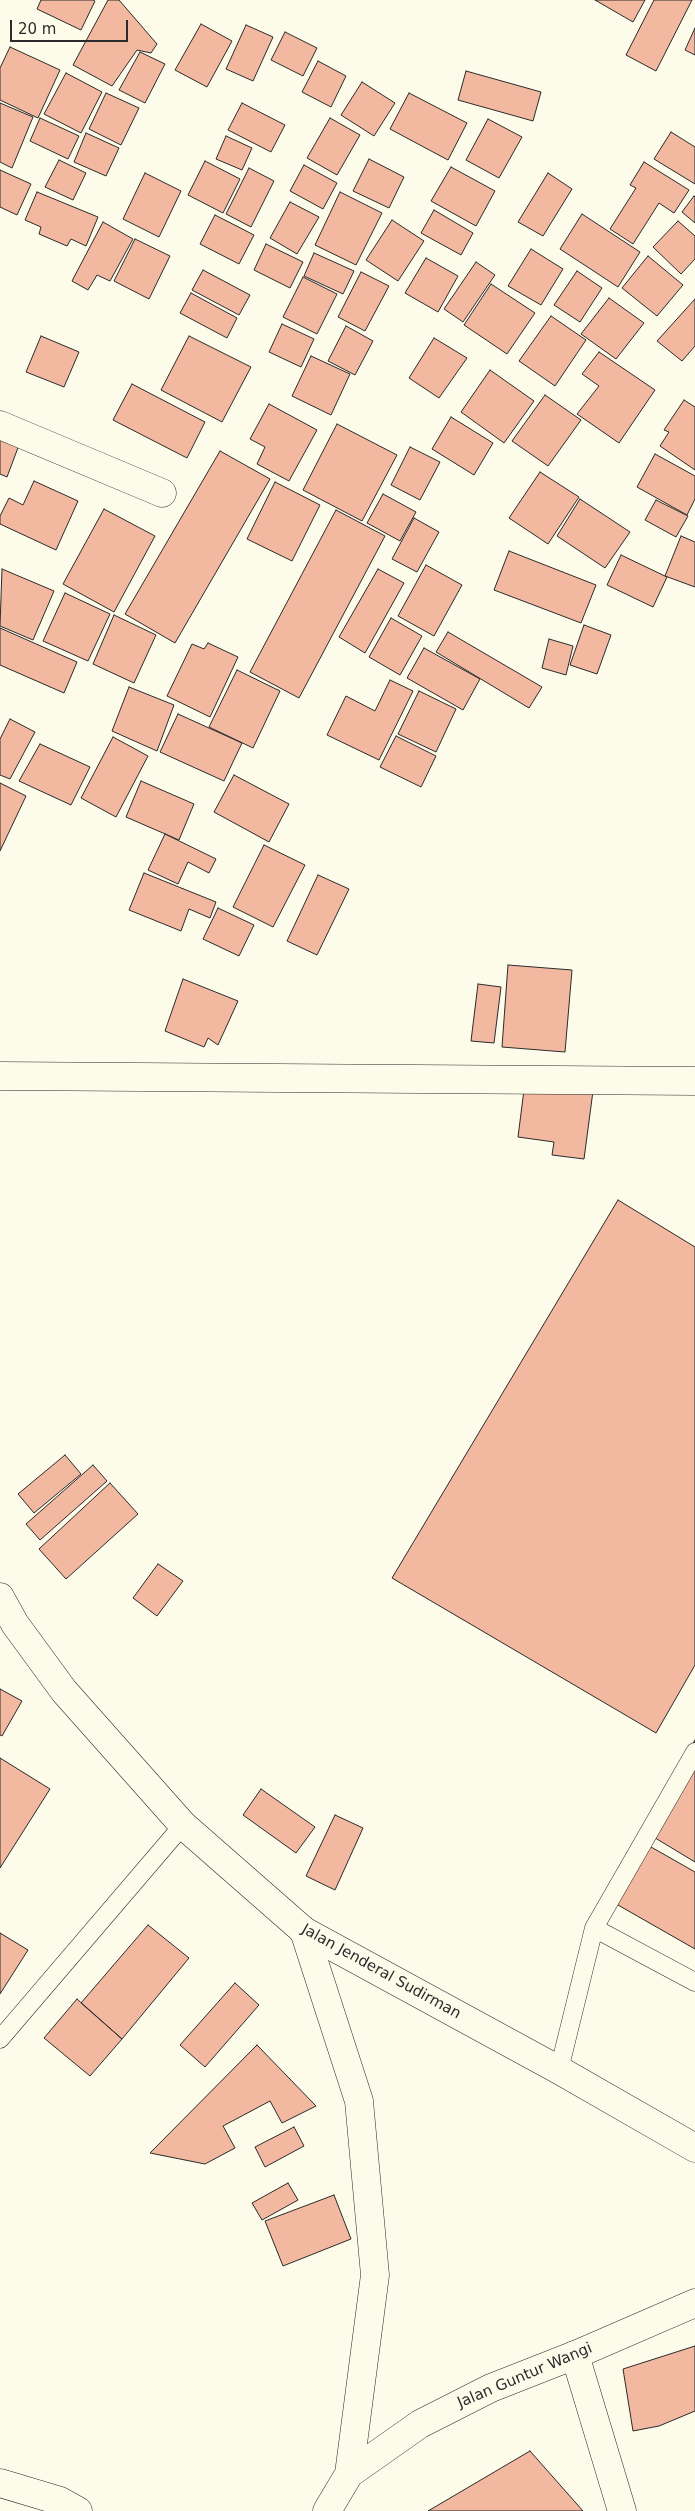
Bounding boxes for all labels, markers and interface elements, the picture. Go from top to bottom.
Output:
scale bar [12,10,130,42]
text: 20 m [18,20,56,38]
street label: Jalan Jenderal Sudirman [298,1921,464,2023]
street label: Jalan Guntur Wangi [455,2339,595,2413]

